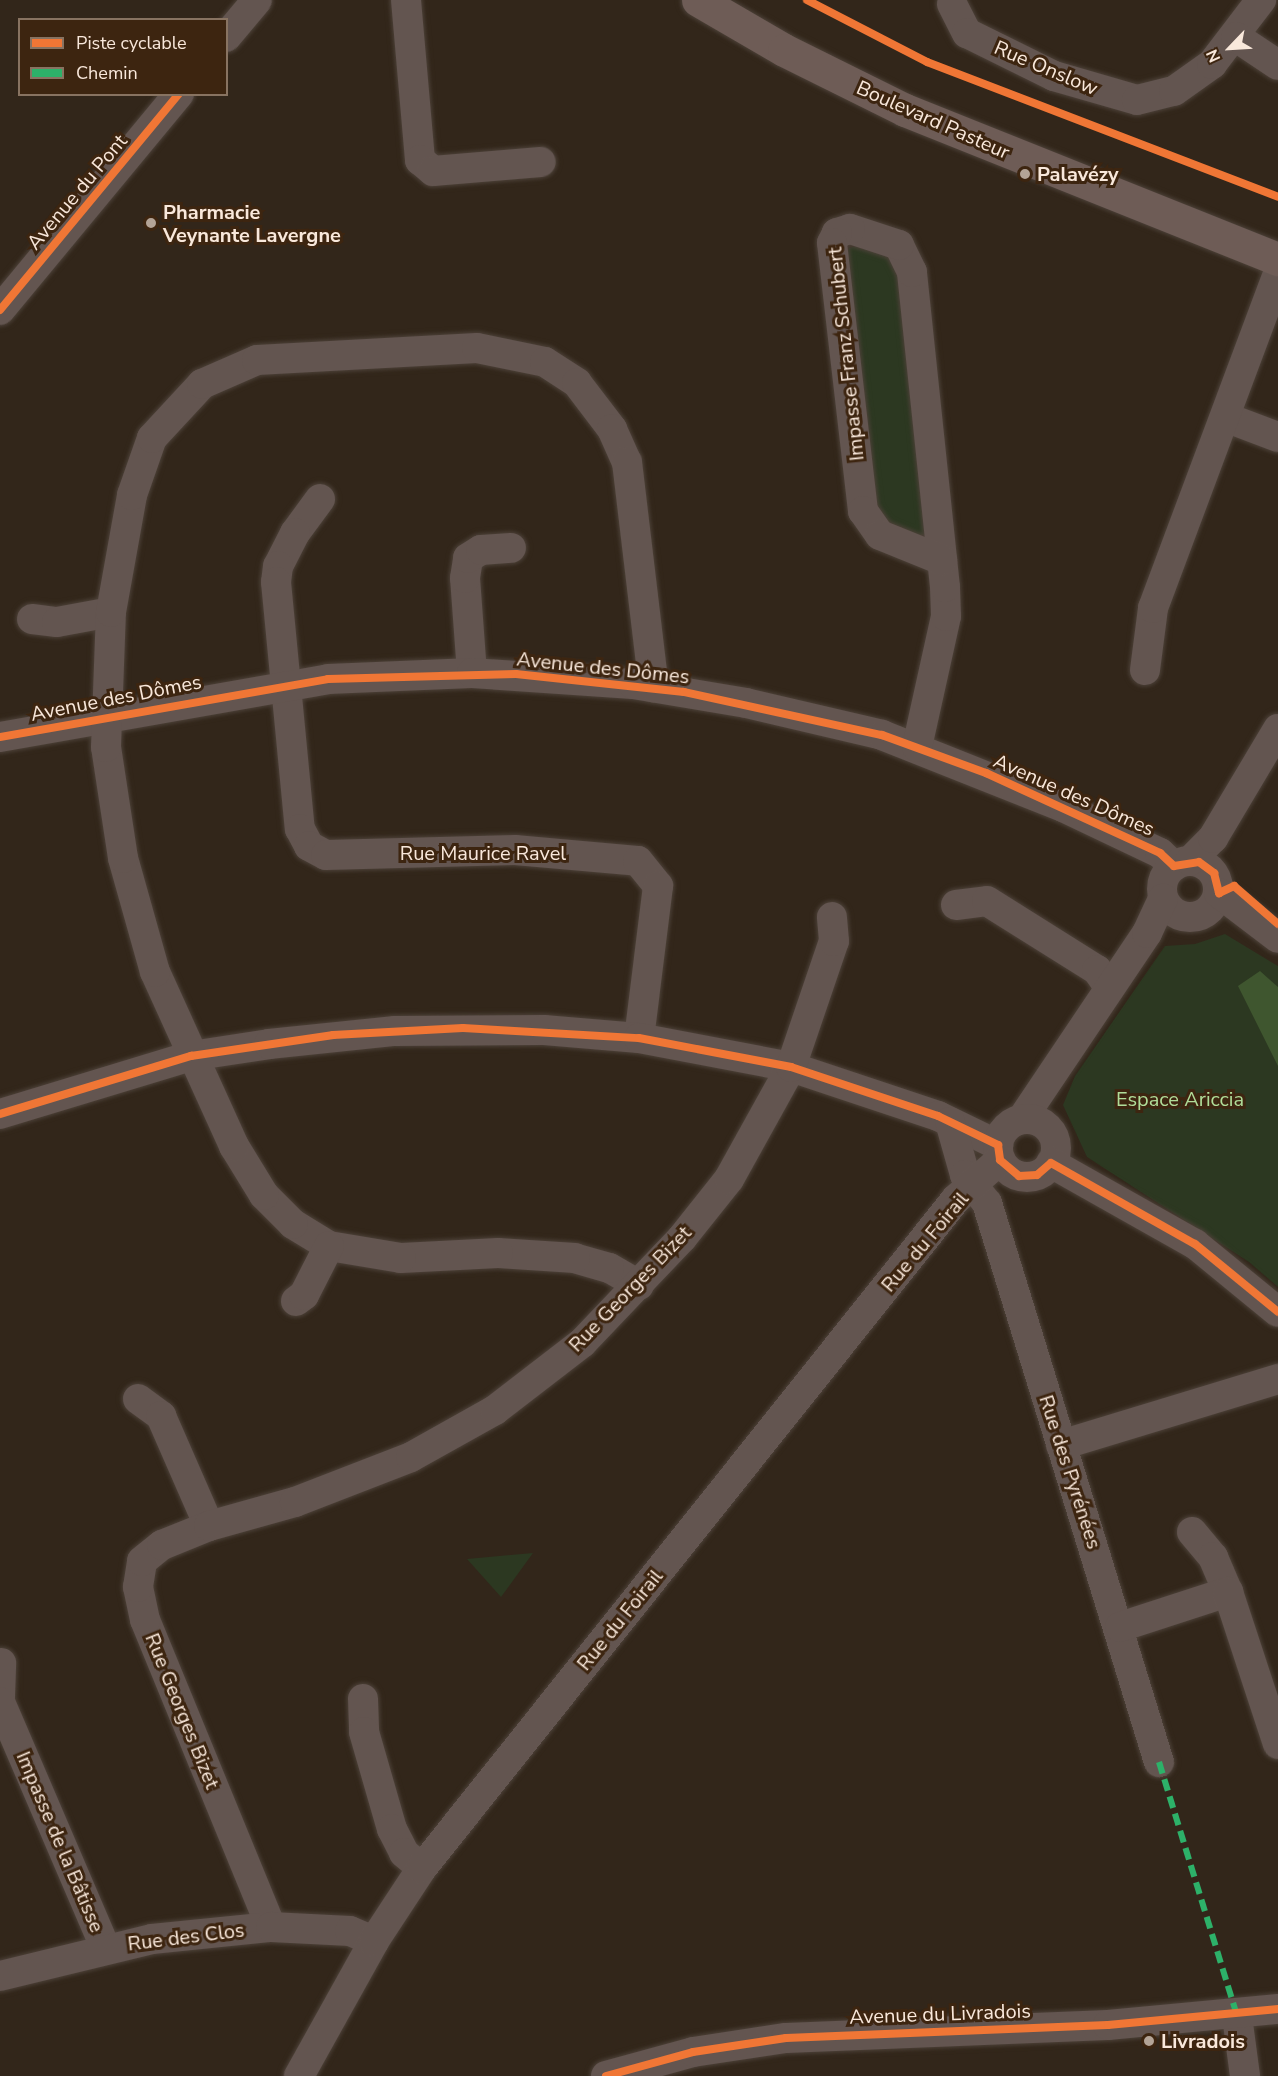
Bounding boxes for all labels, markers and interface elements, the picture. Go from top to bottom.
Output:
legend [18,18,228,96]
north arrow [1200,18,1260,78]
text: Piste cyclable [76,31,187,55]
street label: Rue Onslow [991,35,1101,101]
text: N [1201,46,1226,66]
text: Chemin [76,61,138,85]
street label: Boulevard Pasteur [853,75,1013,165]
street label: Avenue du Pont [22,130,132,254]
place label: Palavézy [1037,162,1119,186]
marker: Palavézy [1018,167,1032,181]
place label: Pharmacie Veynante Lavergne [163,200,341,247]
marker: Pharmacie Veynante Lavergne [144,216,158,230]
street label: Impasse Franz Schubert [823,246,869,462]
street label: Avenue des Dômes [515,647,691,689]
street label: Avenue des Dômes [29,670,203,726]
street label: Avenue des Dômes [990,749,1158,841]
street label: Rue Maurice Ravel [400,841,566,865]
park label: Espace Ariccia [1116,1087,1244,1111]
street label: Rue du Foirail [876,1187,974,1297]
street label: Rue Georges Bizet [564,1221,696,1357]
street label: Rue des Pyrénées [1034,1392,1106,1552]
street label: Rue du Foirail [572,1565,668,1675]
street label: Rue Georges Bizet [140,1630,224,1792]
street label: Impasse de la Bâtisse [11,1748,109,1936]
street label: Rue des Clos [126,1918,246,1956]
street label: Avenue du Livradois [849,1999,1031,2029]
place label: Livradois [1161,2029,1245,2053]
marker: Livradois [1142,2034,1156,2048]

